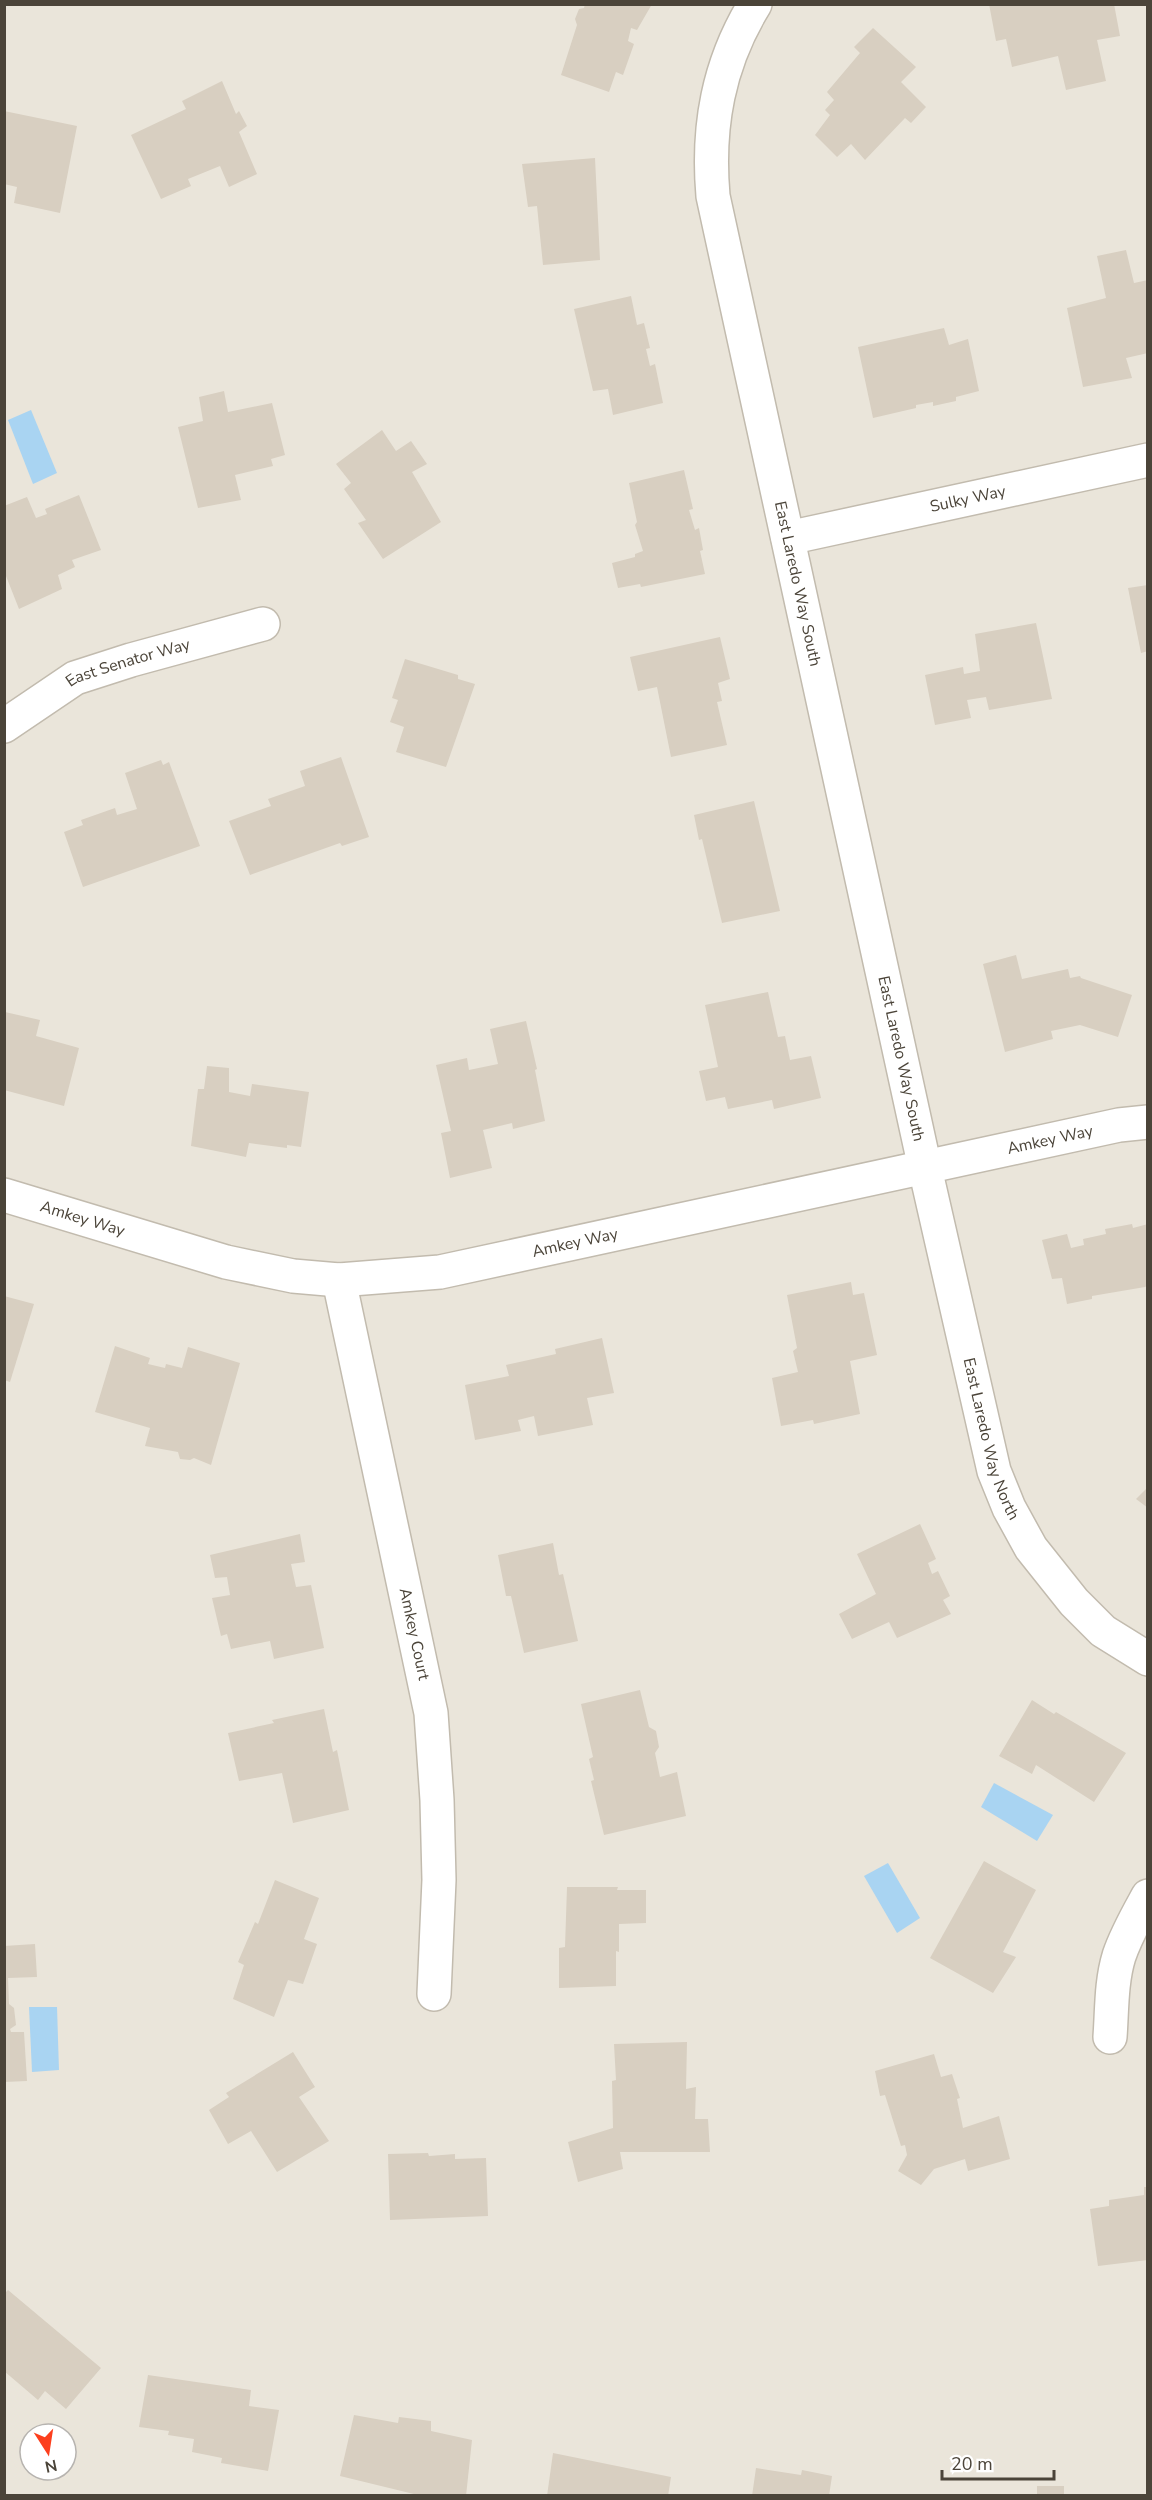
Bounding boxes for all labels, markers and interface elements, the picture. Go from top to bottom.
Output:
street label: Sulky Way [928,480,1009,518]
street label: East Laredo Way South [769,499,826,669]
street label: East Senator Way [61,633,193,692]
street label: East Laredo Way South [872,974,930,1143]
street label: Amkey Way [1005,1120,1096,1160]
street label: Amkey Way [38,1196,128,1242]
street label: Amkey Way [530,1223,621,1263]
street label: East Laredo Way North [958,1356,1025,1524]
street label: Amkey Court [394,1586,435,1683]
north arrow [18,2422,78,2482]
scale bar [942,2443,1054,2481]
text: 20 m [951,2452,993,2476]
text: N [43,2454,59,2478]

